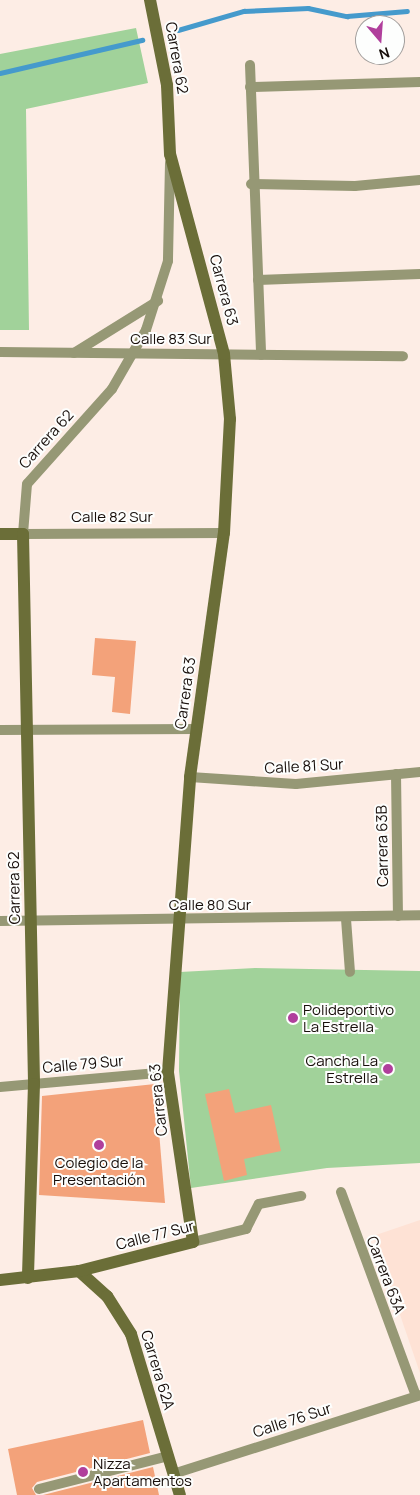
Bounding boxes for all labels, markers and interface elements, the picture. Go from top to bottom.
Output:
north arrow [355,15,405,65]
street label: Carrera 62 [162,21,192,95]
text: N [377,43,392,64]
street label: Carrera 63 [206,253,242,327]
street label: Calle 83 Sur [130,330,212,348]
street label: Carrera 62 [15,406,77,472]
street label: Calle 82 Sur [71,508,153,526]
street label: Carrera 63 [171,656,199,730]
street label: Calle 81 Sur [264,755,344,777]
street label: Carrera 63B [372,805,392,887]
street label: Carrera 62 [4,851,24,925]
street label: Calle 80 Sur [169,896,251,914]
place label: Polideportivo La Estrella [303,1000,394,1035]
marker: Polideportivo La Estrella [287,1012,299,1024]
street label: Calle 79 Sur [42,1051,124,1077]
place label: Cancha La Estrella [306,1051,378,1086]
street label: Carrera 63 [145,1063,171,1137]
marker: Cancha La Estrella [382,1063,394,1075]
marker: Colegio de la Presentación [93,1139,105,1151]
place label: Colegio de la Presentación [53,1153,145,1188]
street label: Calle 77 Sur [114,1217,196,1253]
street label: Carrera 63A [363,1233,409,1317]
street label: Carrera 62A [137,1328,179,1412]
street label: Calle 76 Sur [251,1399,333,1441]
place label: Nizza Apartamentos [93,1454,192,1489]
marker: Nizza Apartamentos [77,1466,89,1478]

